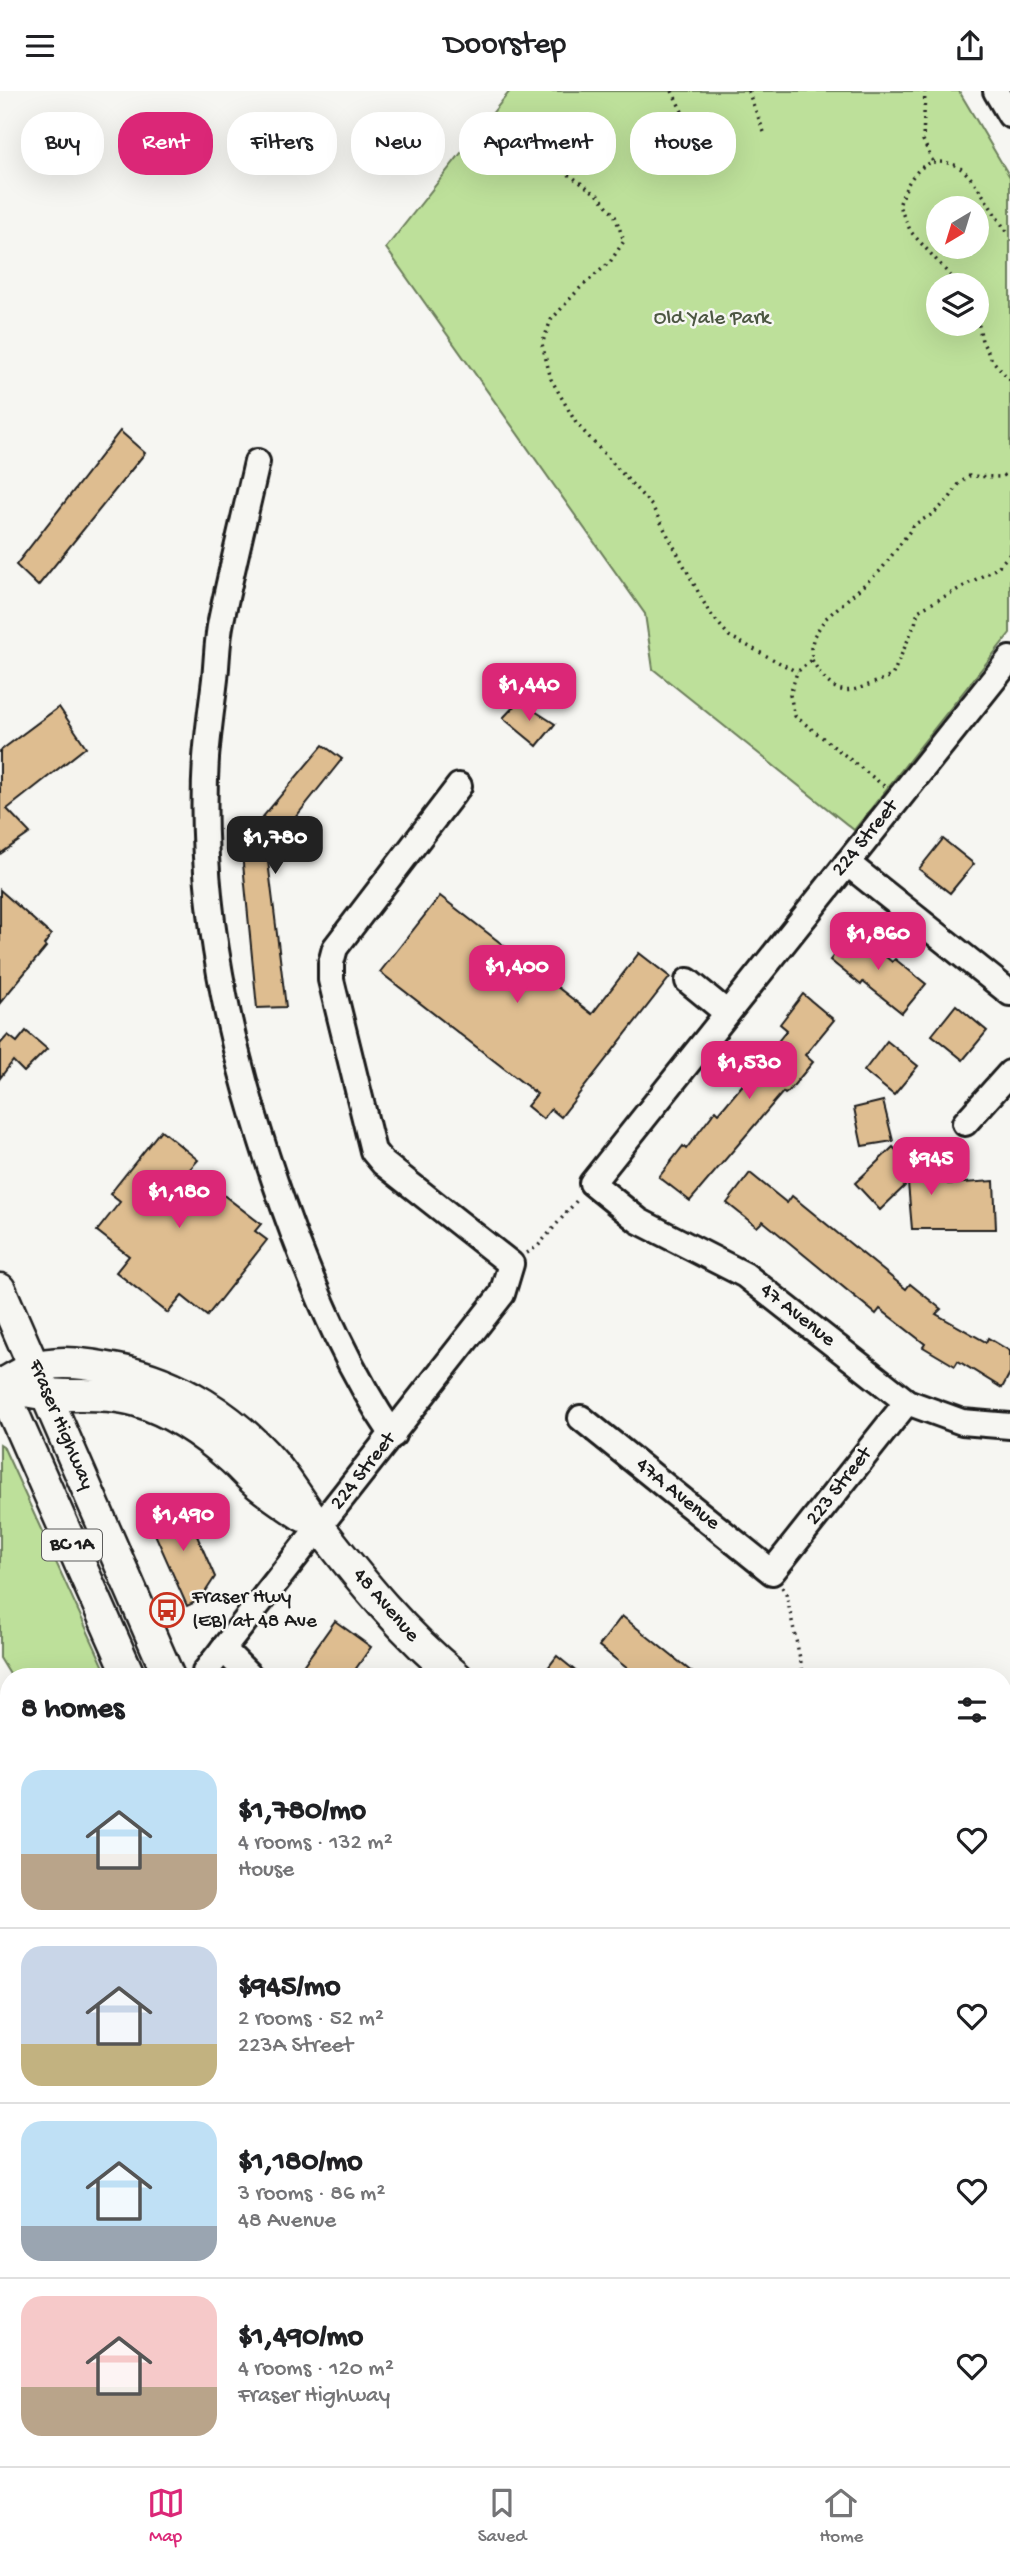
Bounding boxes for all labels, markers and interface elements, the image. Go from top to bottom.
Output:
icon: menu [21,27,59,65]
text: Doorstep [444,27,566,65]
icon: share [951,27,989,65]
chip: Buy [21,112,104,175]
chip: Rent [118,112,213,175]
chip: Filters [227,112,337,175]
chip: New [351,112,445,175]
chip: Apartment [459,112,616,175]
chip: House [630,112,736,175]
north arrow [926,196,989,259]
map controls [926,196,989,336]
button: layers [926,273,989,336]
park label: Old Yale Park [654,307,773,332]
pin: $1,440 [472,663,586,723]
text: $1,440 [498,672,560,699]
street label: 224 Street [827,794,906,882]
pin: $1,780 [218,817,332,876]
text: $1,780 [243,825,307,852]
pin: $1,860 [821,913,935,972]
text: $1,860 [846,921,910,948]
pin: $1,400 [460,946,574,1005]
text: $1,400 [485,954,549,981]
pin: $1,530 [692,1041,806,1101]
text: $1,530 [717,1050,781,1077]
pin: $945 [890,1137,972,1197]
text: $945 [909,1146,953,1173]
pin: $1,180 [122,1171,236,1230]
text: $1,180 [148,1179,210,1206]
street label: 47 Avenue [754,1279,841,1354]
street label: Fraser Highway [21,1355,99,1494]
street label: 224 Street [326,1426,404,1516]
street label: 223 Street [802,1441,880,1531]
street label: 47A Avenue [630,1453,725,1537]
pin: $1,490 [126,1493,240,1553]
text: $1,490 [152,1502,214,1529]
road number: BC 1A [42,1529,102,1561]
street label: 48 Avenue [346,1564,425,1649]
place label: Fraser Hwy (EB) at 48 Ave [191,1586,318,1635]
bus stop icon: Fraser Hwy (EB) at 48 Ave [148,1591,186,1629]
icon: filters [953,1691,991,1729]
text: 8 homes [21,1693,124,1728]
text: $1,780/mo [238,1795,366,1830]
icon: home [77,1798,161,1882]
icon: heart [953,1821,991,1859]
text: 4 rooms · 132 m² [238,1830,393,1857]
text: House [238,1857,294,1884]
text: $945/mo [238,1971,341,2006]
icon: home [77,1974,161,2058]
icon: heart [953,1997,991,2035]
text: 2 rooms · 52 m² [238,2006,384,2033]
text: 223A Street [238,2033,353,2060]
text: $1,180/mo [238,2146,363,2181]
icon: home [77,2149,161,2233]
icon: heart [953,2172,991,2210]
text: 3 rooms · 86 m² [238,2181,385,2208]
text: 48 Avenue [238,2208,336,2235]
text: $1,490/mo [238,2321,363,2356]
icon: home [77,2324,161,2408]
icon: heart [953,2347,991,2385]
text: 4 rooms · 120 m² [238,2356,394,2383]
text: Fraser Highway [238,2383,390,2410]
tab: Map [147,2484,185,2549]
tab: Saved [478,2484,526,2549]
tab: Home [819,2484,863,2549]

